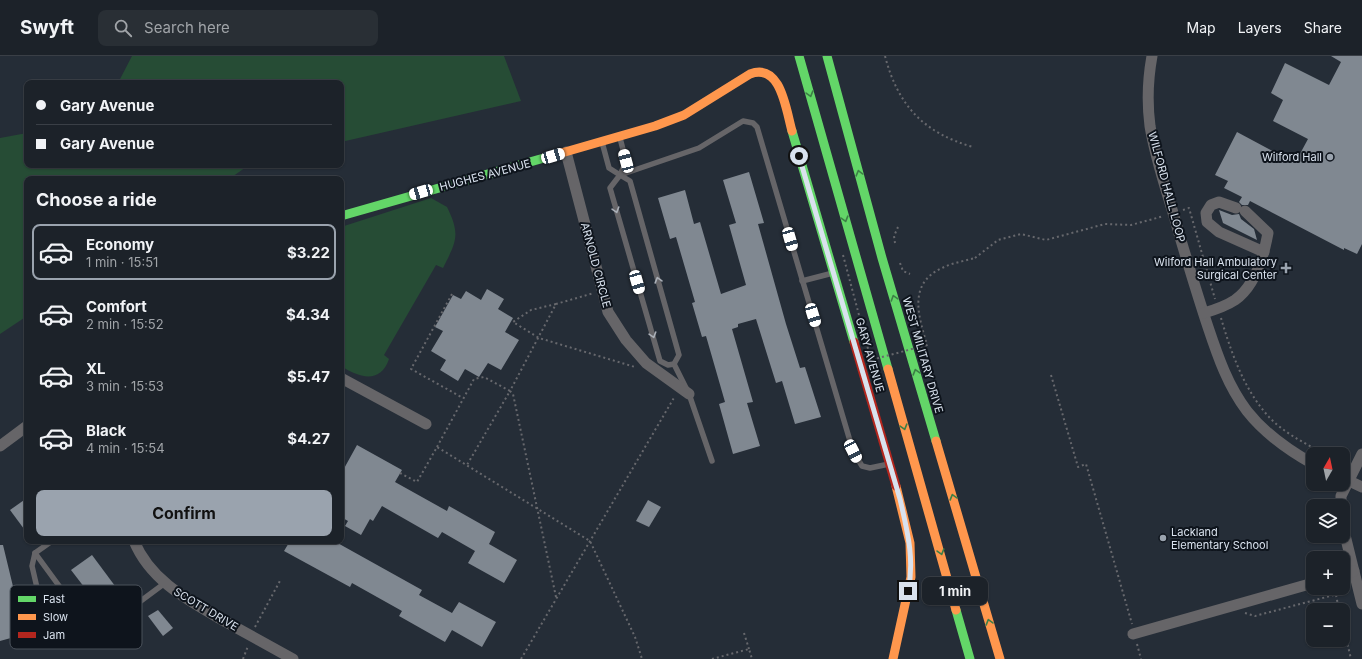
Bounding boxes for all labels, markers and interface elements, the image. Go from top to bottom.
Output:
search box [98,10,378,46]
text: Swyft [20,16,74,39]
icon: search [112,17,134,39]
text: Search here [144,18,230,37]
text: Map [1187,19,1216,36]
text: Layers [1238,19,1282,36]
text: Share [1304,19,1342,36]
one-way arrow [805,90,813,97]
text: Gary Avenue [60,96,154,115]
street label: WILFORD HALL LOOP [1145,130,1189,244]
text: Gary Avenue [60,134,154,153]
car [540,147,566,165]
route start [790,147,808,165]
car [617,148,635,174]
place label: Wilford Hall [1262,150,1322,164]
marker: Wilford Hall [1325,152,1335,162]
street label: HUGHES AVENUE [438,156,532,194]
one-way arrow [855,170,864,177]
car [408,183,434,201]
text: Choose a ride [36,189,157,210]
one-way arrow [611,207,620,214]
one-way arrow [840,215,849,222]
street label: ARNOLD CIRCLE [578,221,614,309]
car [781,226,799,252]
icon: car [38,234,74,270]
text: Economy [86,235,154,254]
text: $3.22 [287,243,330,262]
text: 1 min · 15:51 [86,254,158,270]
place label: Wilford Hall Ambulatory Surgical Center [1154,255,1277,282]
marker: Wilford Hall Ambulatory Surgical Center [1280,262,1292,274]
car [628,269,646,295]
one-way arrow [654,277,663,284]
one-way arrow [890,295,899,302]
street label: WEST MILITARY DRIVE [900,295,946,415]
icon: car [38,296,74,332]
text: Comfort [86,297,147,316]
car [804,302,822,328]
text: $4.34 [286,305,330,324]
text: 2 min · 15:52 [86,316,164,332]
street label: GARY AVENUE [853,316,887,394]
one-way arrow [648,331,657,338]
icon: car [38,358,74,394]
text: XL [86,359,106,378]
text: $5.47 [287,367,330,386]
one-way arrow [912,369,921,376]
text: 3 min · 15:53 [86,378,164,394]
icon: car [38,420,74,456]
text: Black [86,421,126,440]
one-way arrow [899,423,908,430]
text: $4.27 [287,429,330,448]
car [842,438,864,464]
text: 4 min · 15:54 [86,440,165,456]
north arrow [1306,447,1350,491]
map controls [1306,447,1350,647]
button: Confirm [36,490,332,536]
one-way arrow [949,493,958,500]
button: layers [1306,499,1350,543]
place label: Lackland Elementary School [1171,525,1268,552]
marker: Lackland Elementary School [1158,533,1168,543]
one-way arrow [936,548,945,555]
button: + [1306,551,1350,595]
callout: 1 min [922,577,988,605]
route end [899,582,917,600]
text: 1 min [939,583,971,599]
street label: SCOTT DRIVE [171,584,241,634]
legend [10,585,142,649]
text: Fast [43,592,65,606]
button: − [1306,603,1350,647]
text: Slow [43,610,68,624]
one-way arrow [985,618,994,625]
text: Jam [43,628,65,642]

